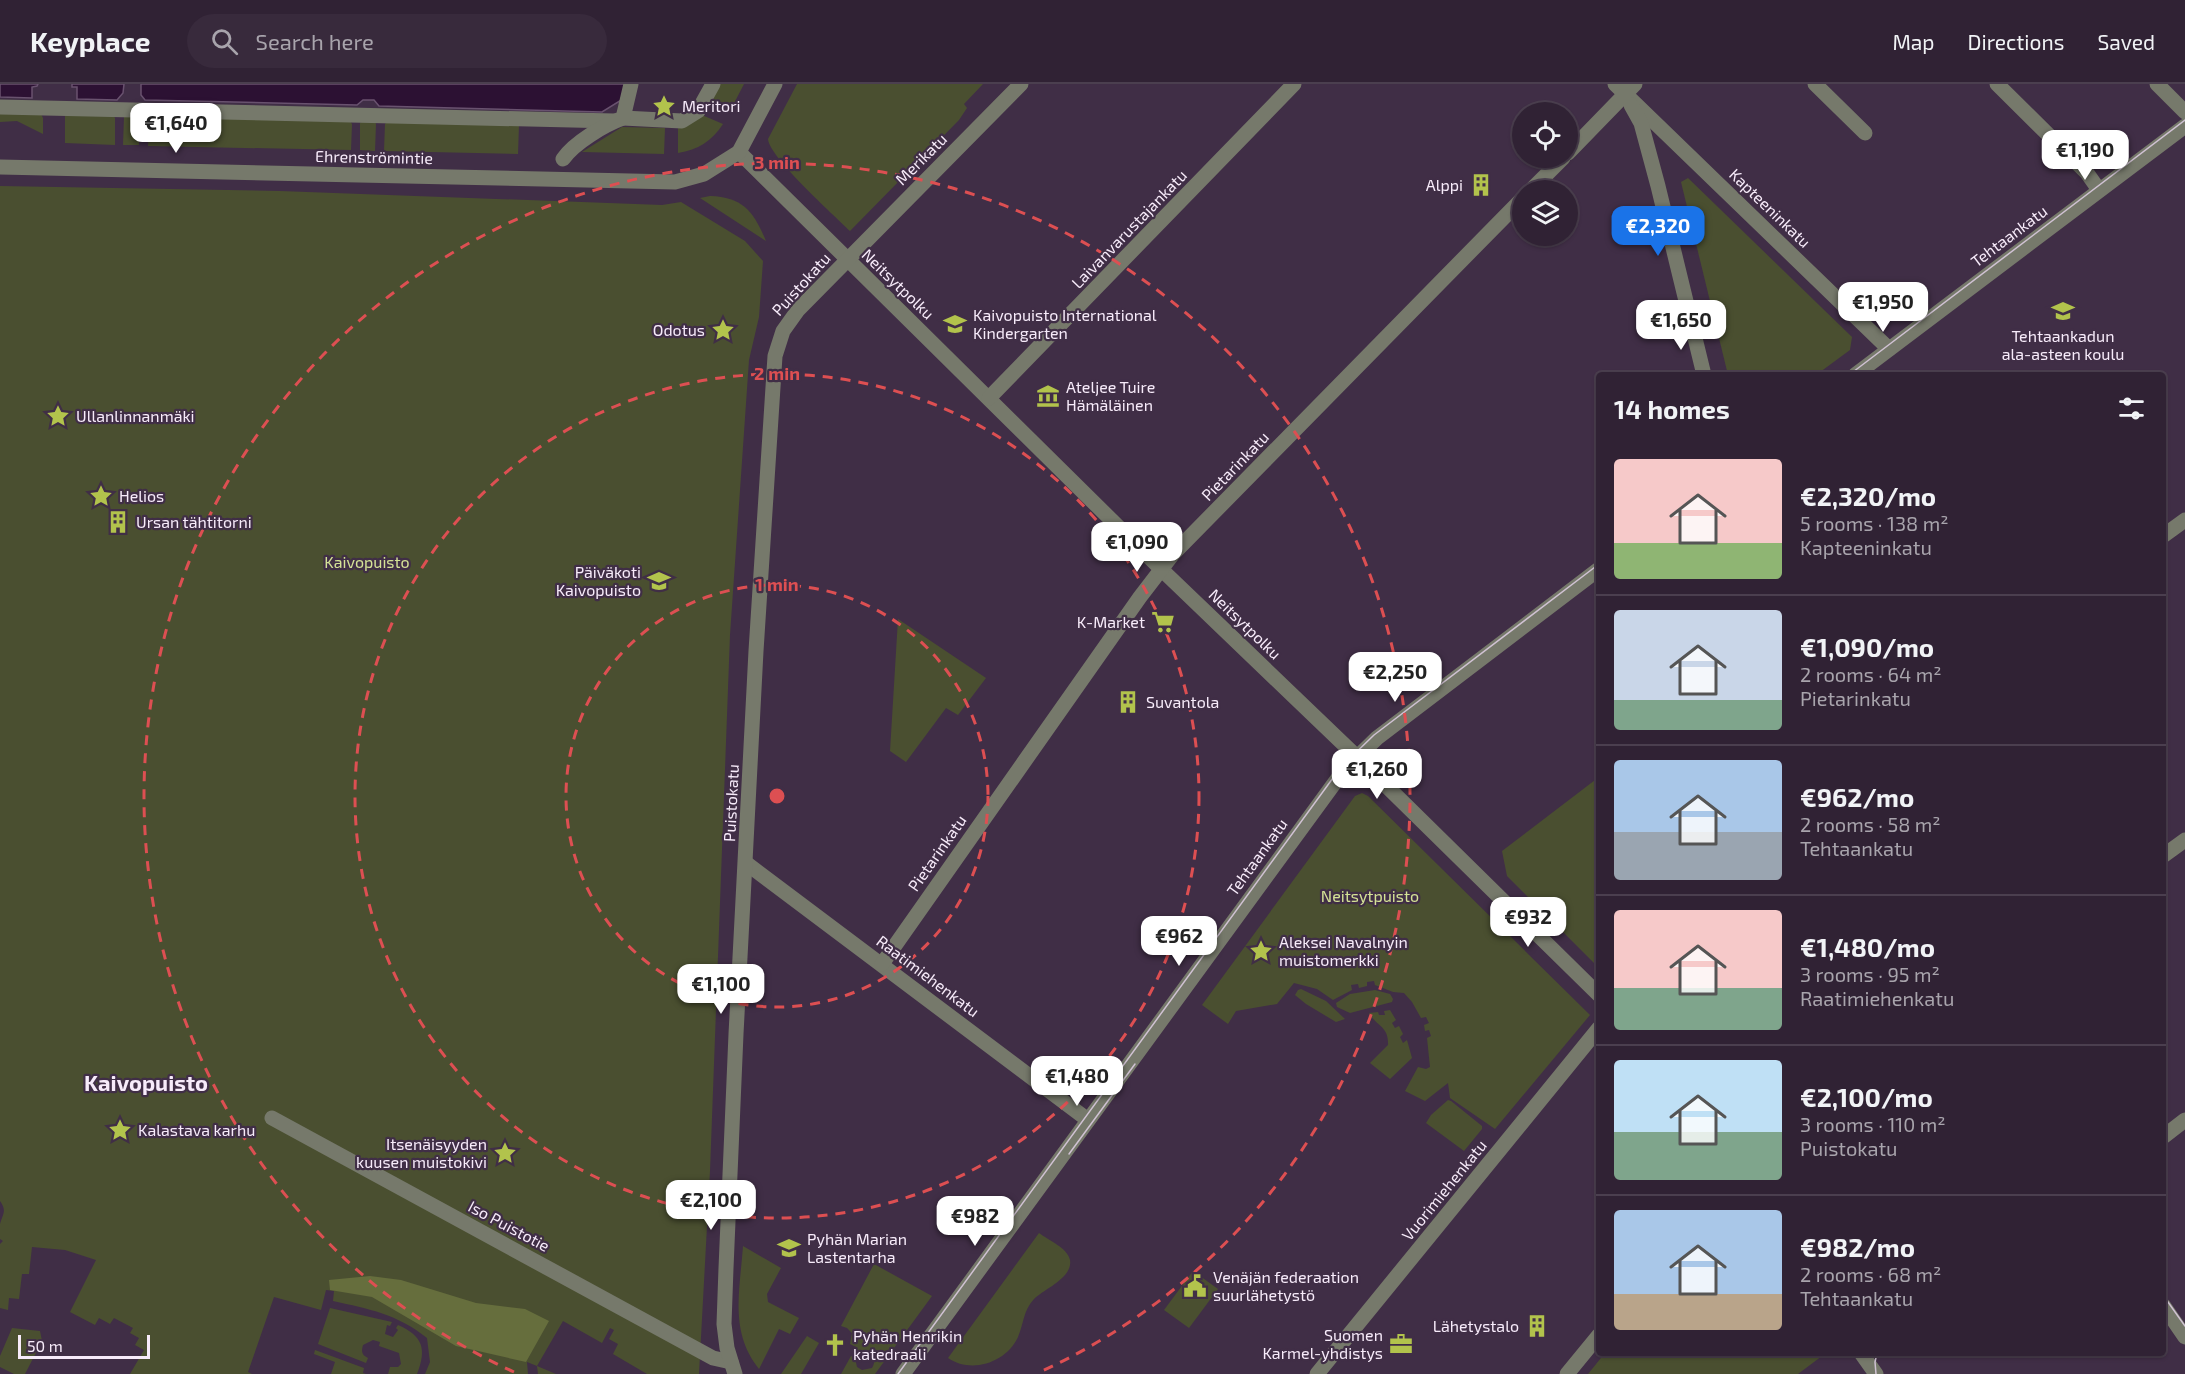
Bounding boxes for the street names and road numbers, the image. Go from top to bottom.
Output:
street label: Merikatu [891,129,950,188]
street label: Ehrenströmintie [315,146,433,167]
street label: Kapteeninkatu [1726,164,1815,251]
street label: Laivanvarustajankatu [1067,165,1191,293]
street label: Tehtaankatu [1967,201,2051,270]
street label: Neitsytpolku [858,245,938,323]
street label: Puistokatu [767,248,834,319]
street label: Pietarinkatu [1197,427,1272,504]
street label: Neitsytpolku [1205,585,1285,663]
street label: Puistokatu [719,764,742,842]
street label: Pietarinkatu [903,811,970,894]
street label: Tehtaankatu [1222,815,1291,899]
street label: Raatimiehenkatu [873,931,983,1020]
street label: Vuorimiehenkatu [1397,1136,1490,1244]
street label: Iso Puistotie [465,1196,553,1255]

